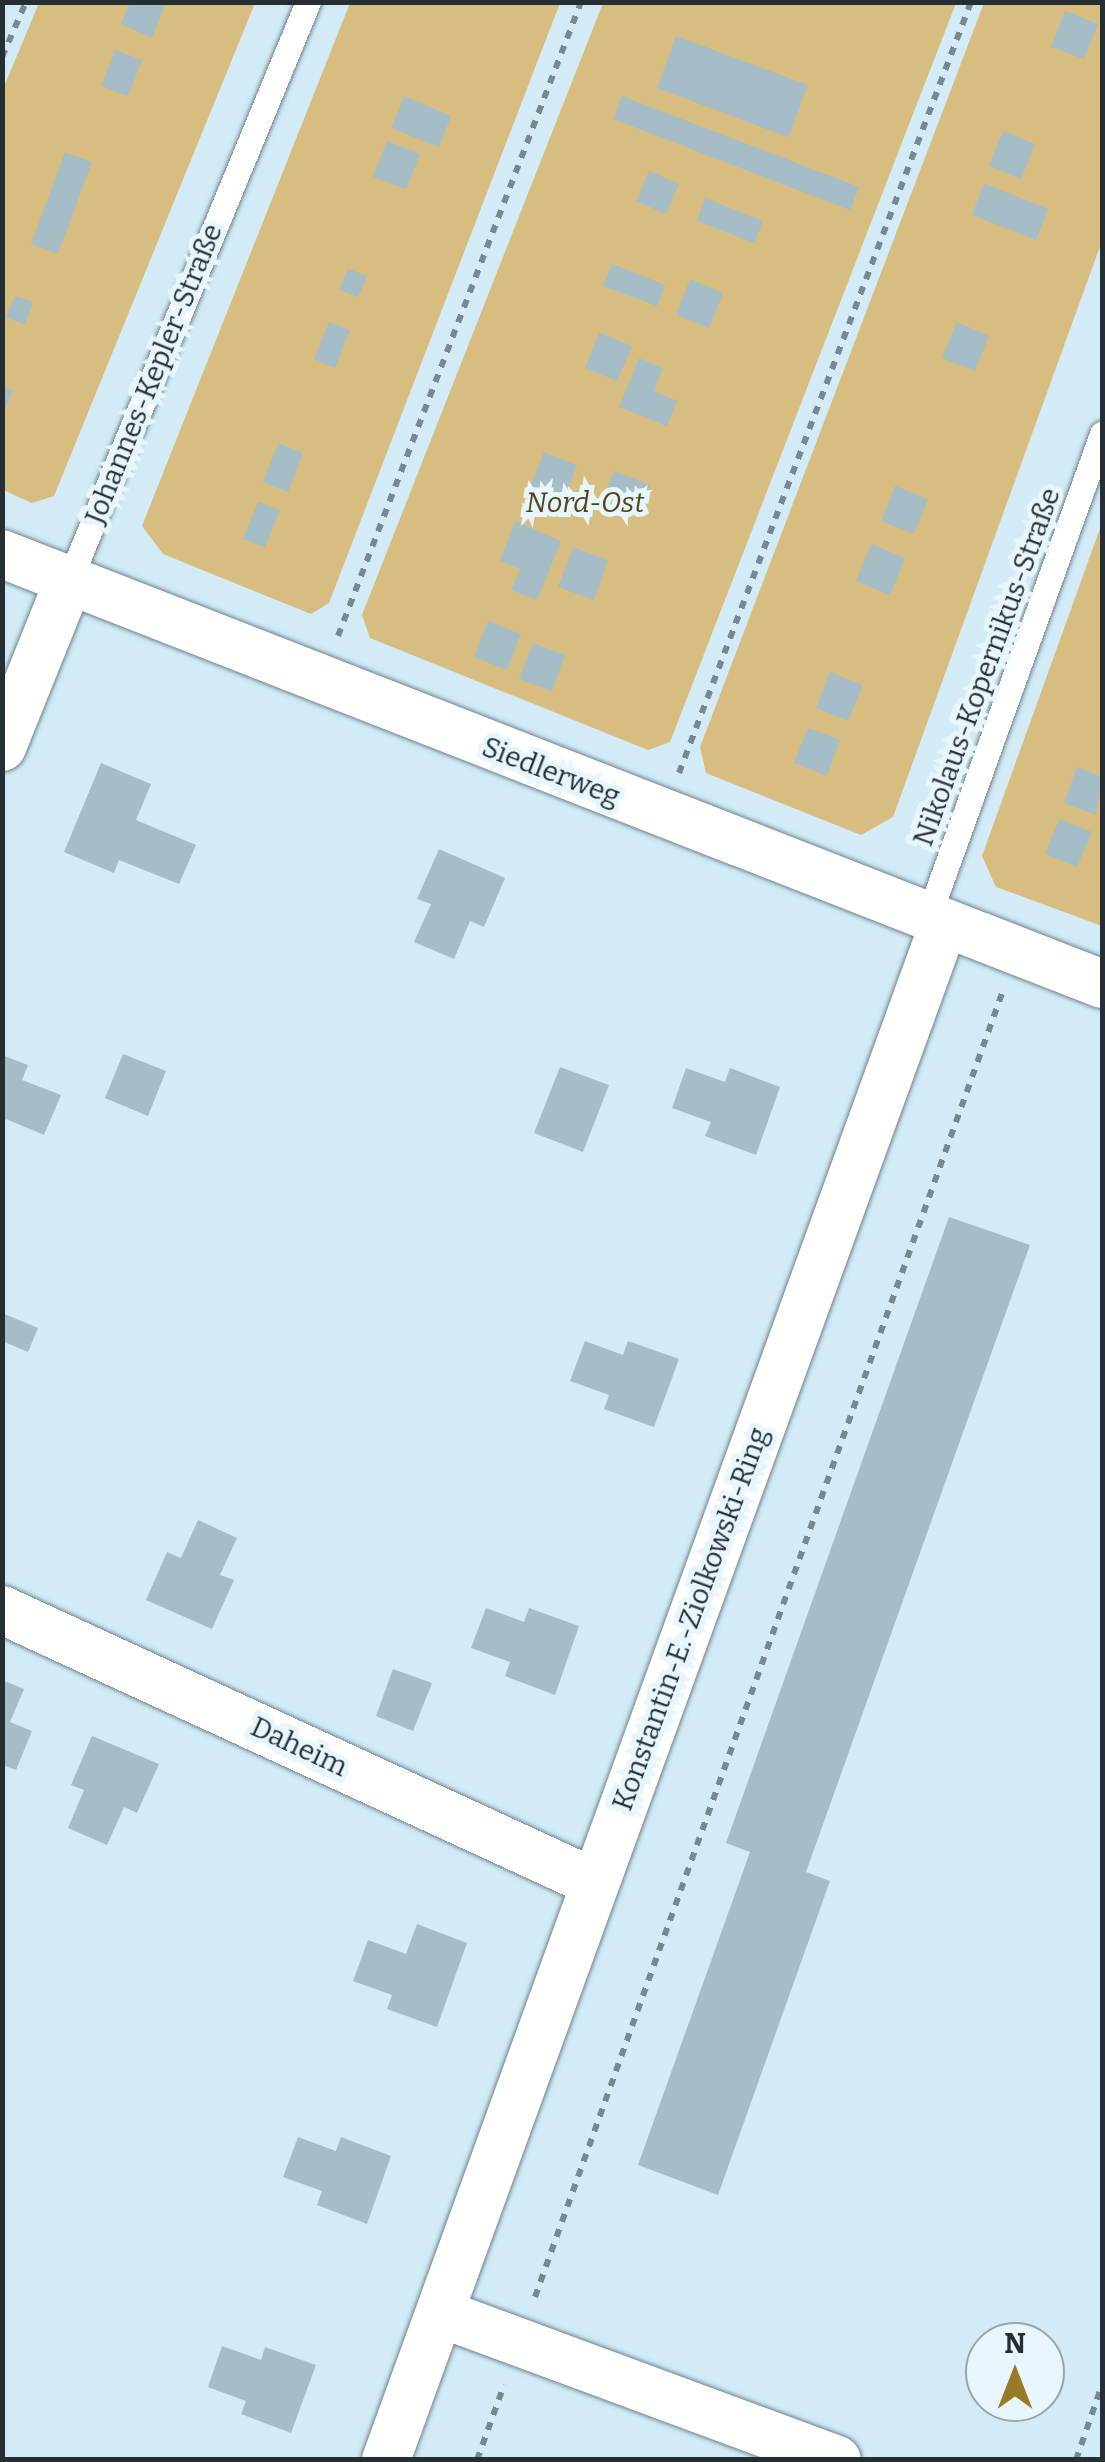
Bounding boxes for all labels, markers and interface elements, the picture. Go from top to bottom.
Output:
street label: Johannes-Kepler-Straße [78,219,230,529]
street label: Nikolaus-Kopernikus-Straße [906,483,1068,851]
park label: Nord-Ost [526,486,644,520]
street label: Siedlerweg [477,730,625,814]
street label: Konstantin-E.-Ziolkowski-Ring [606,1423,776,1815]
street label: Daheim [245,1710,353,1784]
north arrow [965,2322,1065,2422]
text: N [1004,2327,1026,2360]

